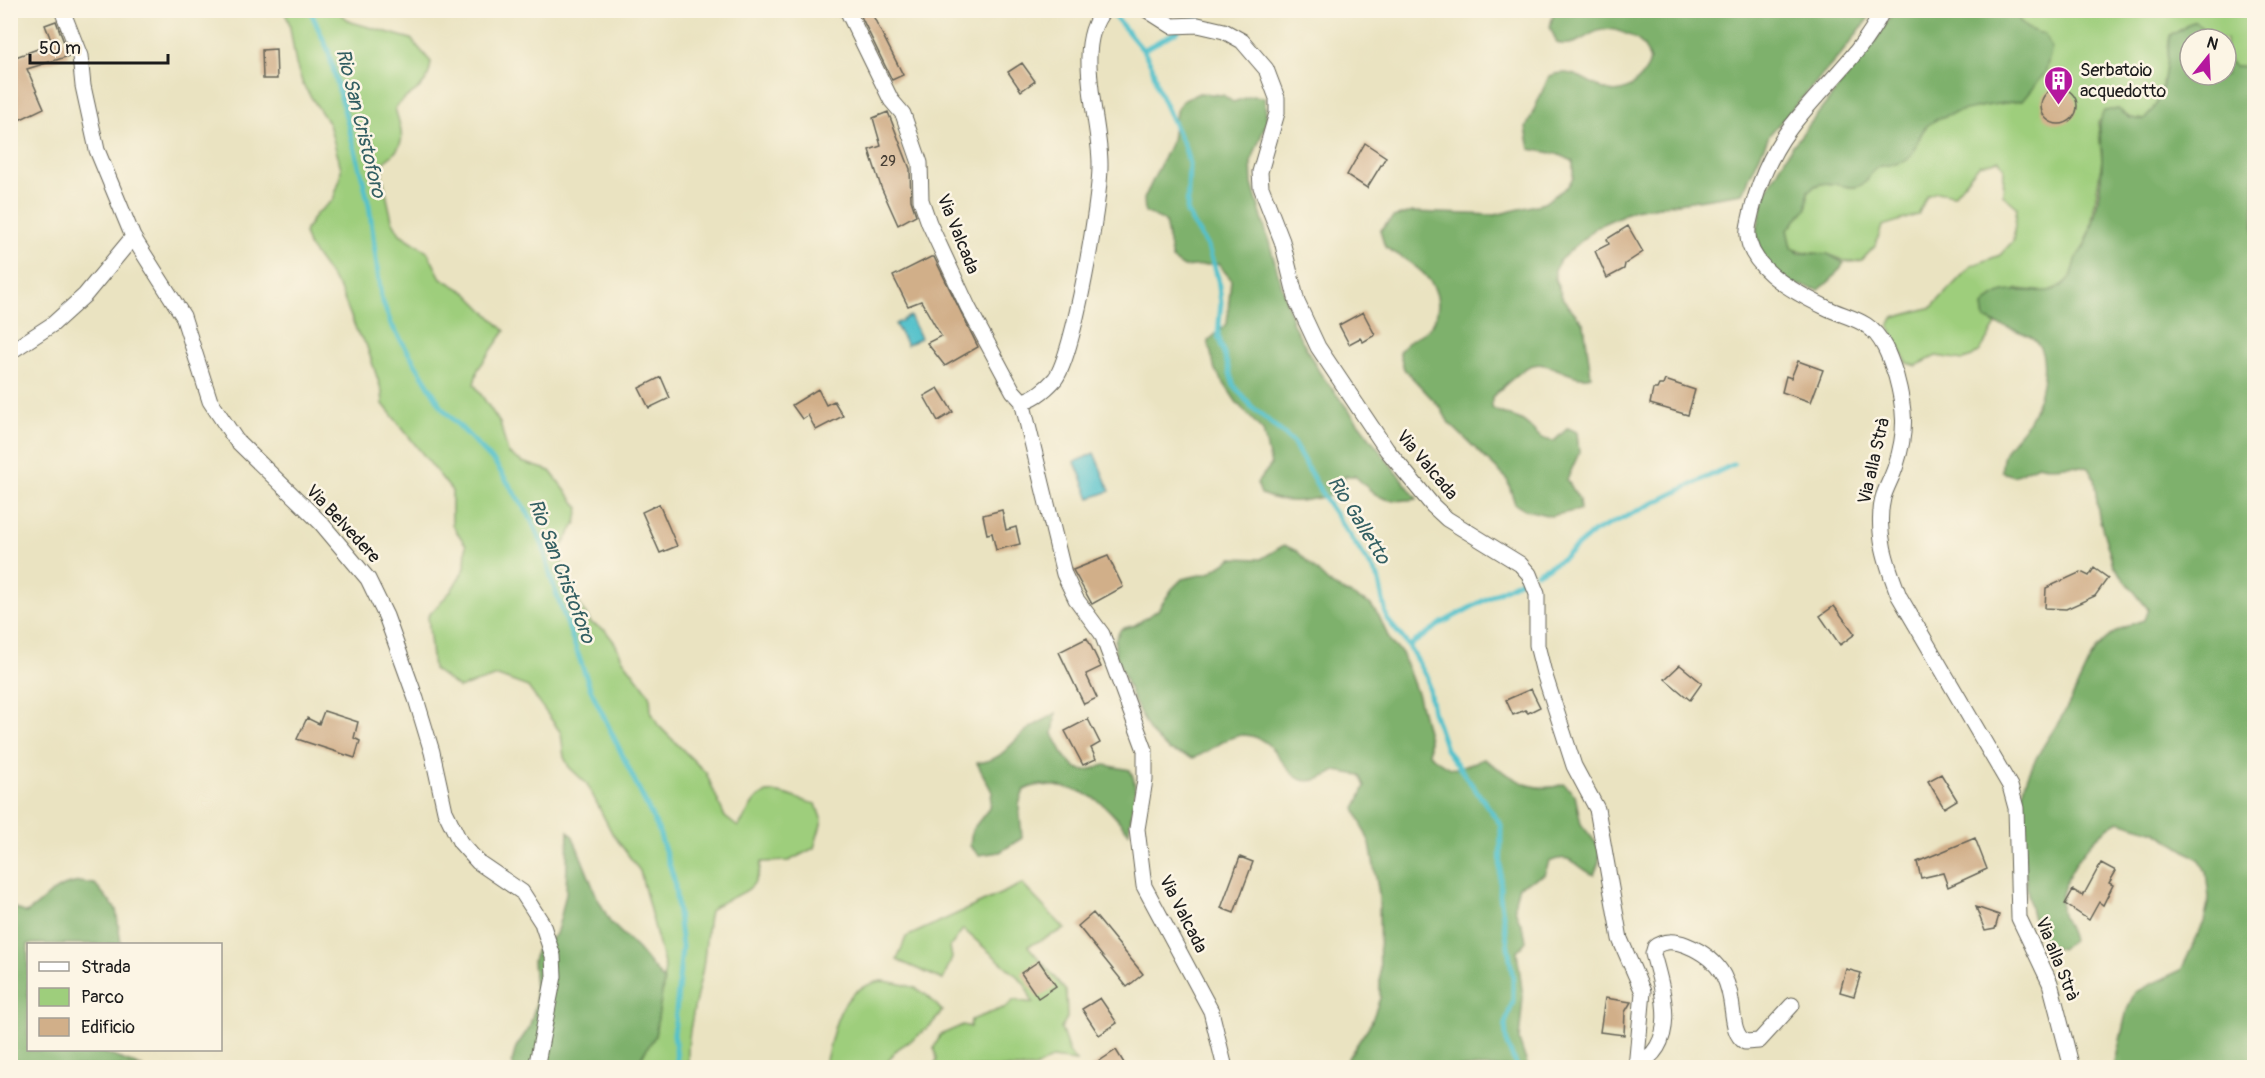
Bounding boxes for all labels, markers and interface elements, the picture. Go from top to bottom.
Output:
scale bar [30,27,168,65]
north arrow [2178,27,2238,87]
text: N [2204,33,2221,55]
text: 50 m [39,37,81,60]
water label: Rio San Cristoforo [330,46,392,201]
place label: Serbatoio acquedotto [2080,59,2166,103]
building icon: Serbatoio acquedotto [2043,64,2075,106]
house number: 29 [880,152,896,171]
street label: Via Valcada [932,191,984,277]
street label: Via alla Strà [1853,416,1895,506]
street label: Via Valcada [1391,425,1463,505]
water label: Rio Galletto [1322,471,1397,570]
street label: Via Belvedere [301,480,385,568]
water label: Rio San Cristoforo [523,495,601,648]
street label: Via Valcada [1154,871,1212,957]
street label: Via alla Strà [2030,914,2084,1004]
legend [27,943,222,1051]
text: Strada [81,956,131,979]
text: Parco [81,986,124,1009]
text: Edificio [81,1016,135,1039]

